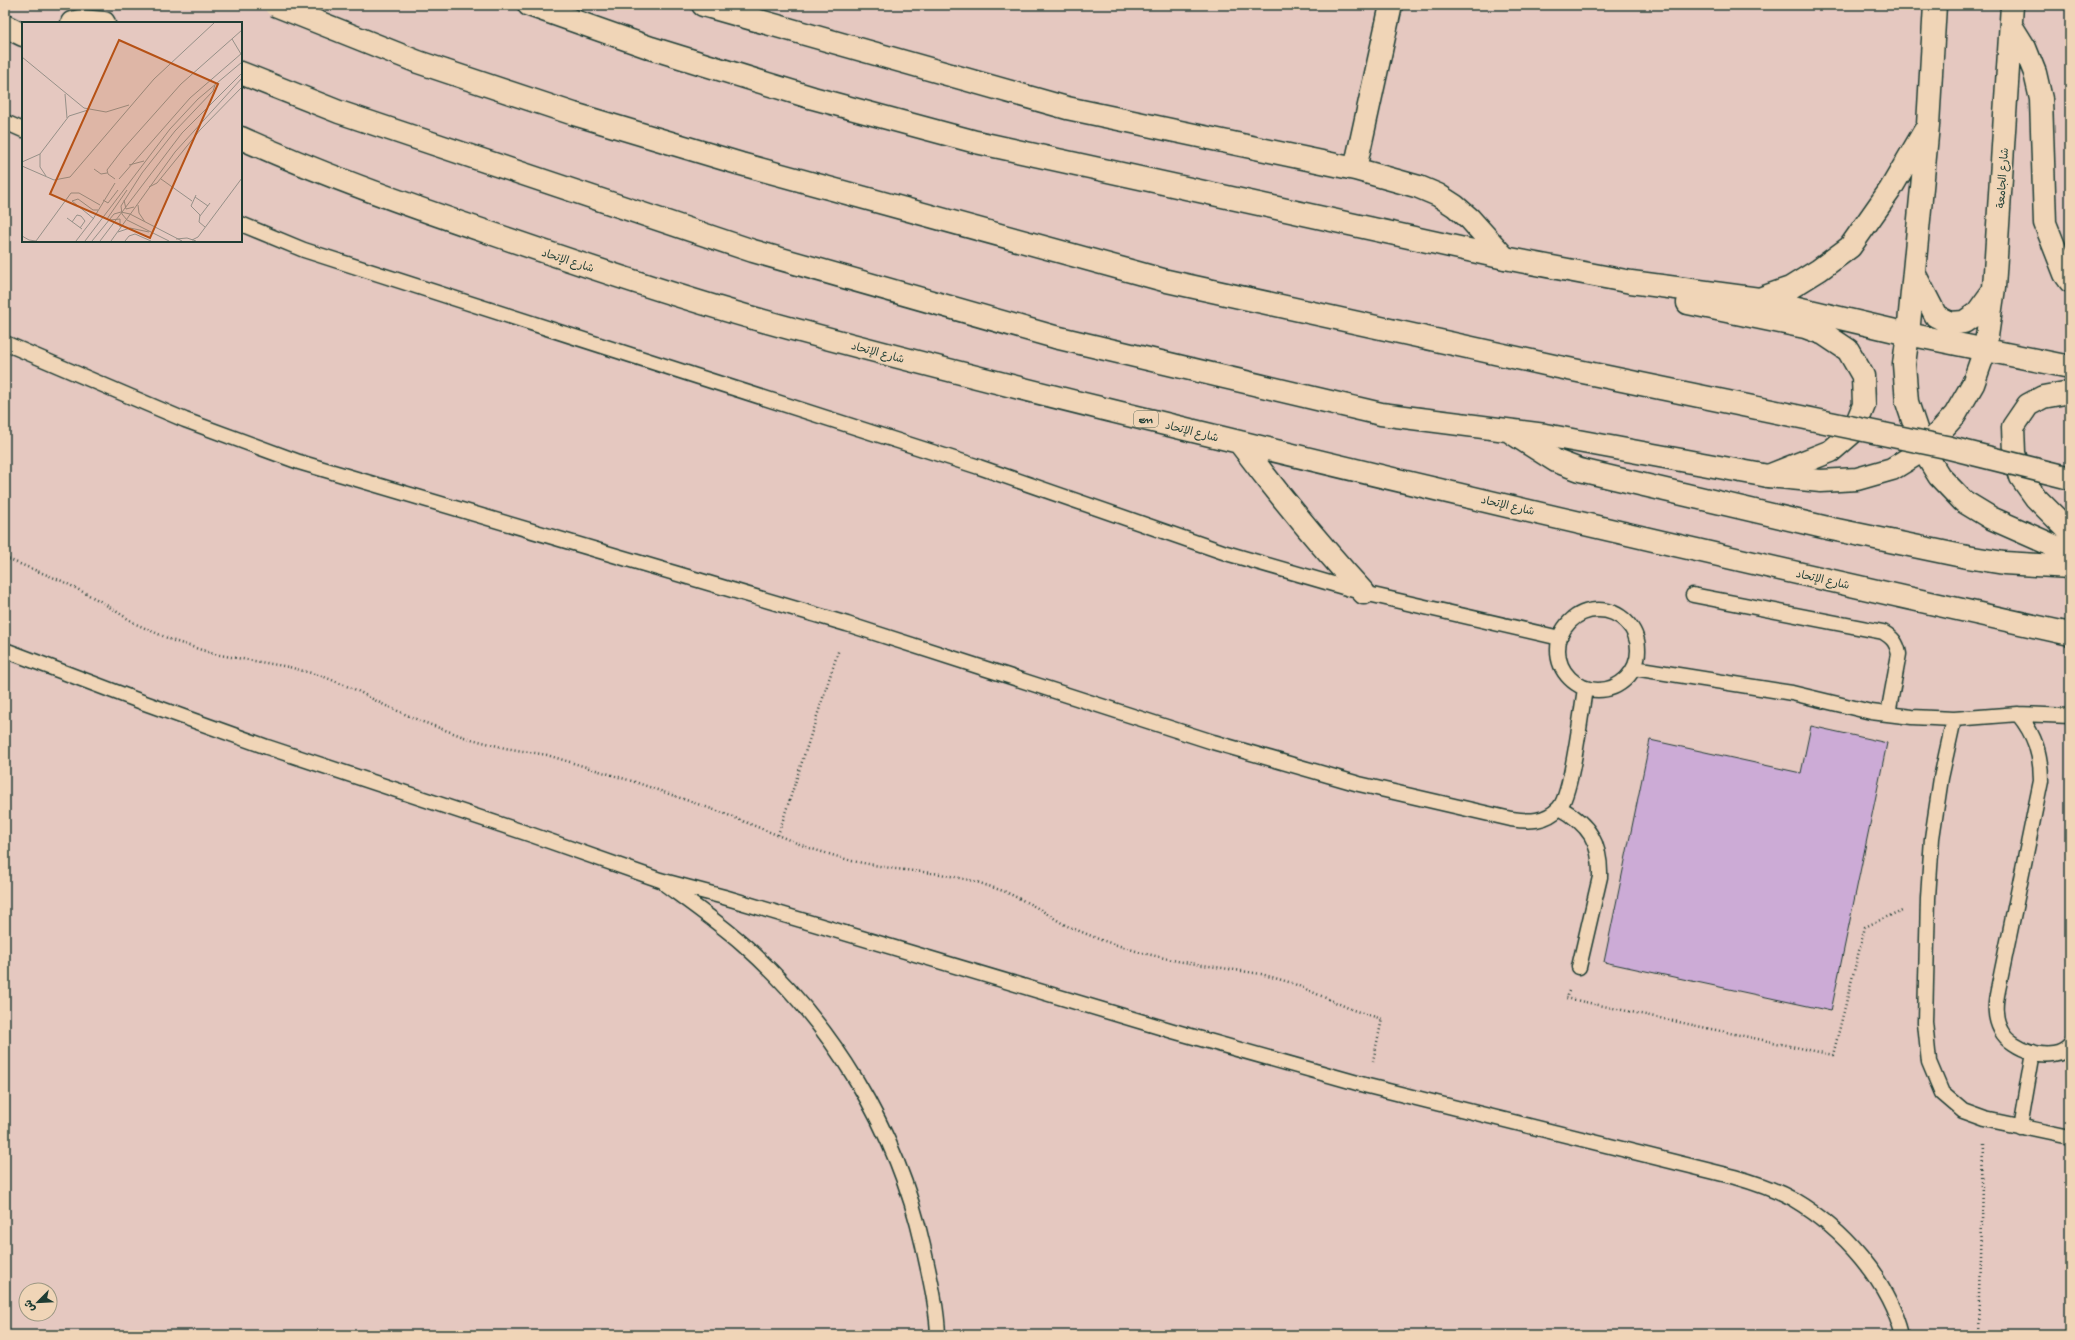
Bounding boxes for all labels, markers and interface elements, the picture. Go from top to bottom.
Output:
inset map [22,22,242,242]
street label: شارع الجامعة [1995,147,2013,209]
street label: شارع الإتحاد [539,247,595,277]
street label: شارع الإتحاد [849,340,906,368]
road number: E11 [1134,411,1158,427]
street label: شارع الإتحاد [1163,420,1220,446]
street label: شارع الإتحاد [1479,494,1536,520]
street label: شارع الإتحاد [1794,568,1851,594]
north arrow [18,1282,58,1322]
text: ش [23,1297,39,1313]

